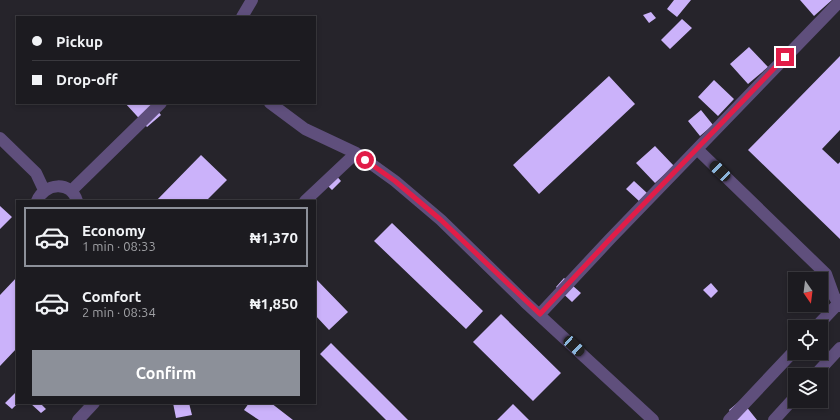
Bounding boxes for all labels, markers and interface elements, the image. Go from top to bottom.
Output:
text: Pickup [56,33,103,50]
route end [776,48,794,66]
text: Drop-off [56,71,118,88]
route start [356,151,374,169]
car [707,158,733,184]
icon: car [34,219,70,255]
text: Economy [82,222,146,239]
text: ₦1,370 [250,229,298,246]
text: 1 min · 08:33 [82,239,156,253]
north arrow [788,272,828,312]
map controls [788,272,828,408]
icon: car [34,285,70,321]
text: Comfort [82,288,141,305]
text: ₦1,850 [250,295,298,312]
text: 2 min · 08:34 [82,305,156,319]
button: locate [788,320,828,360]
car [561,333,587,359]
button: Confirm [32,350,300,396]
button: layers [788,368,828,408]

